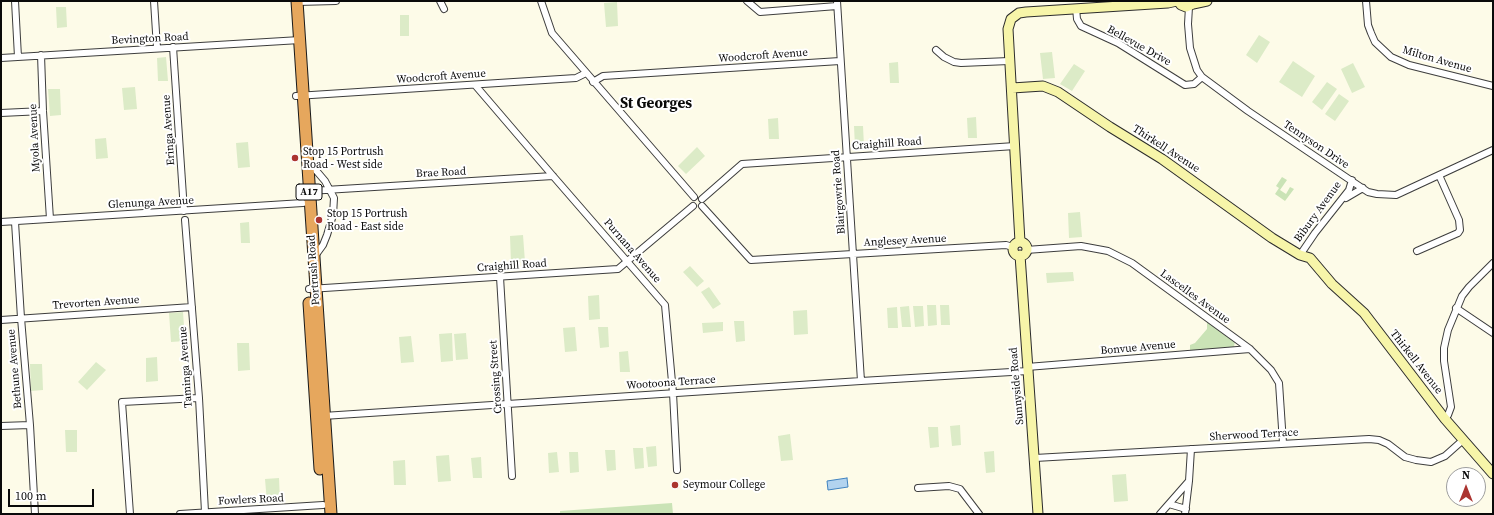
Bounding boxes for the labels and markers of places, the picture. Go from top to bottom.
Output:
place label: Stop 15 Portrush Road - West side [303,145,384,171]
marker: Stop 15 Portrush Road - West side [290,153,300,163]
place label: Stop 15 Portrush Road - East side [327,207,408,233]
marker: Stop 15 Portrush Road - East side [314,215,324,225]
place label: Seymour College [683,478,765,492]
marker: Seymour College [670,480,680,490]

